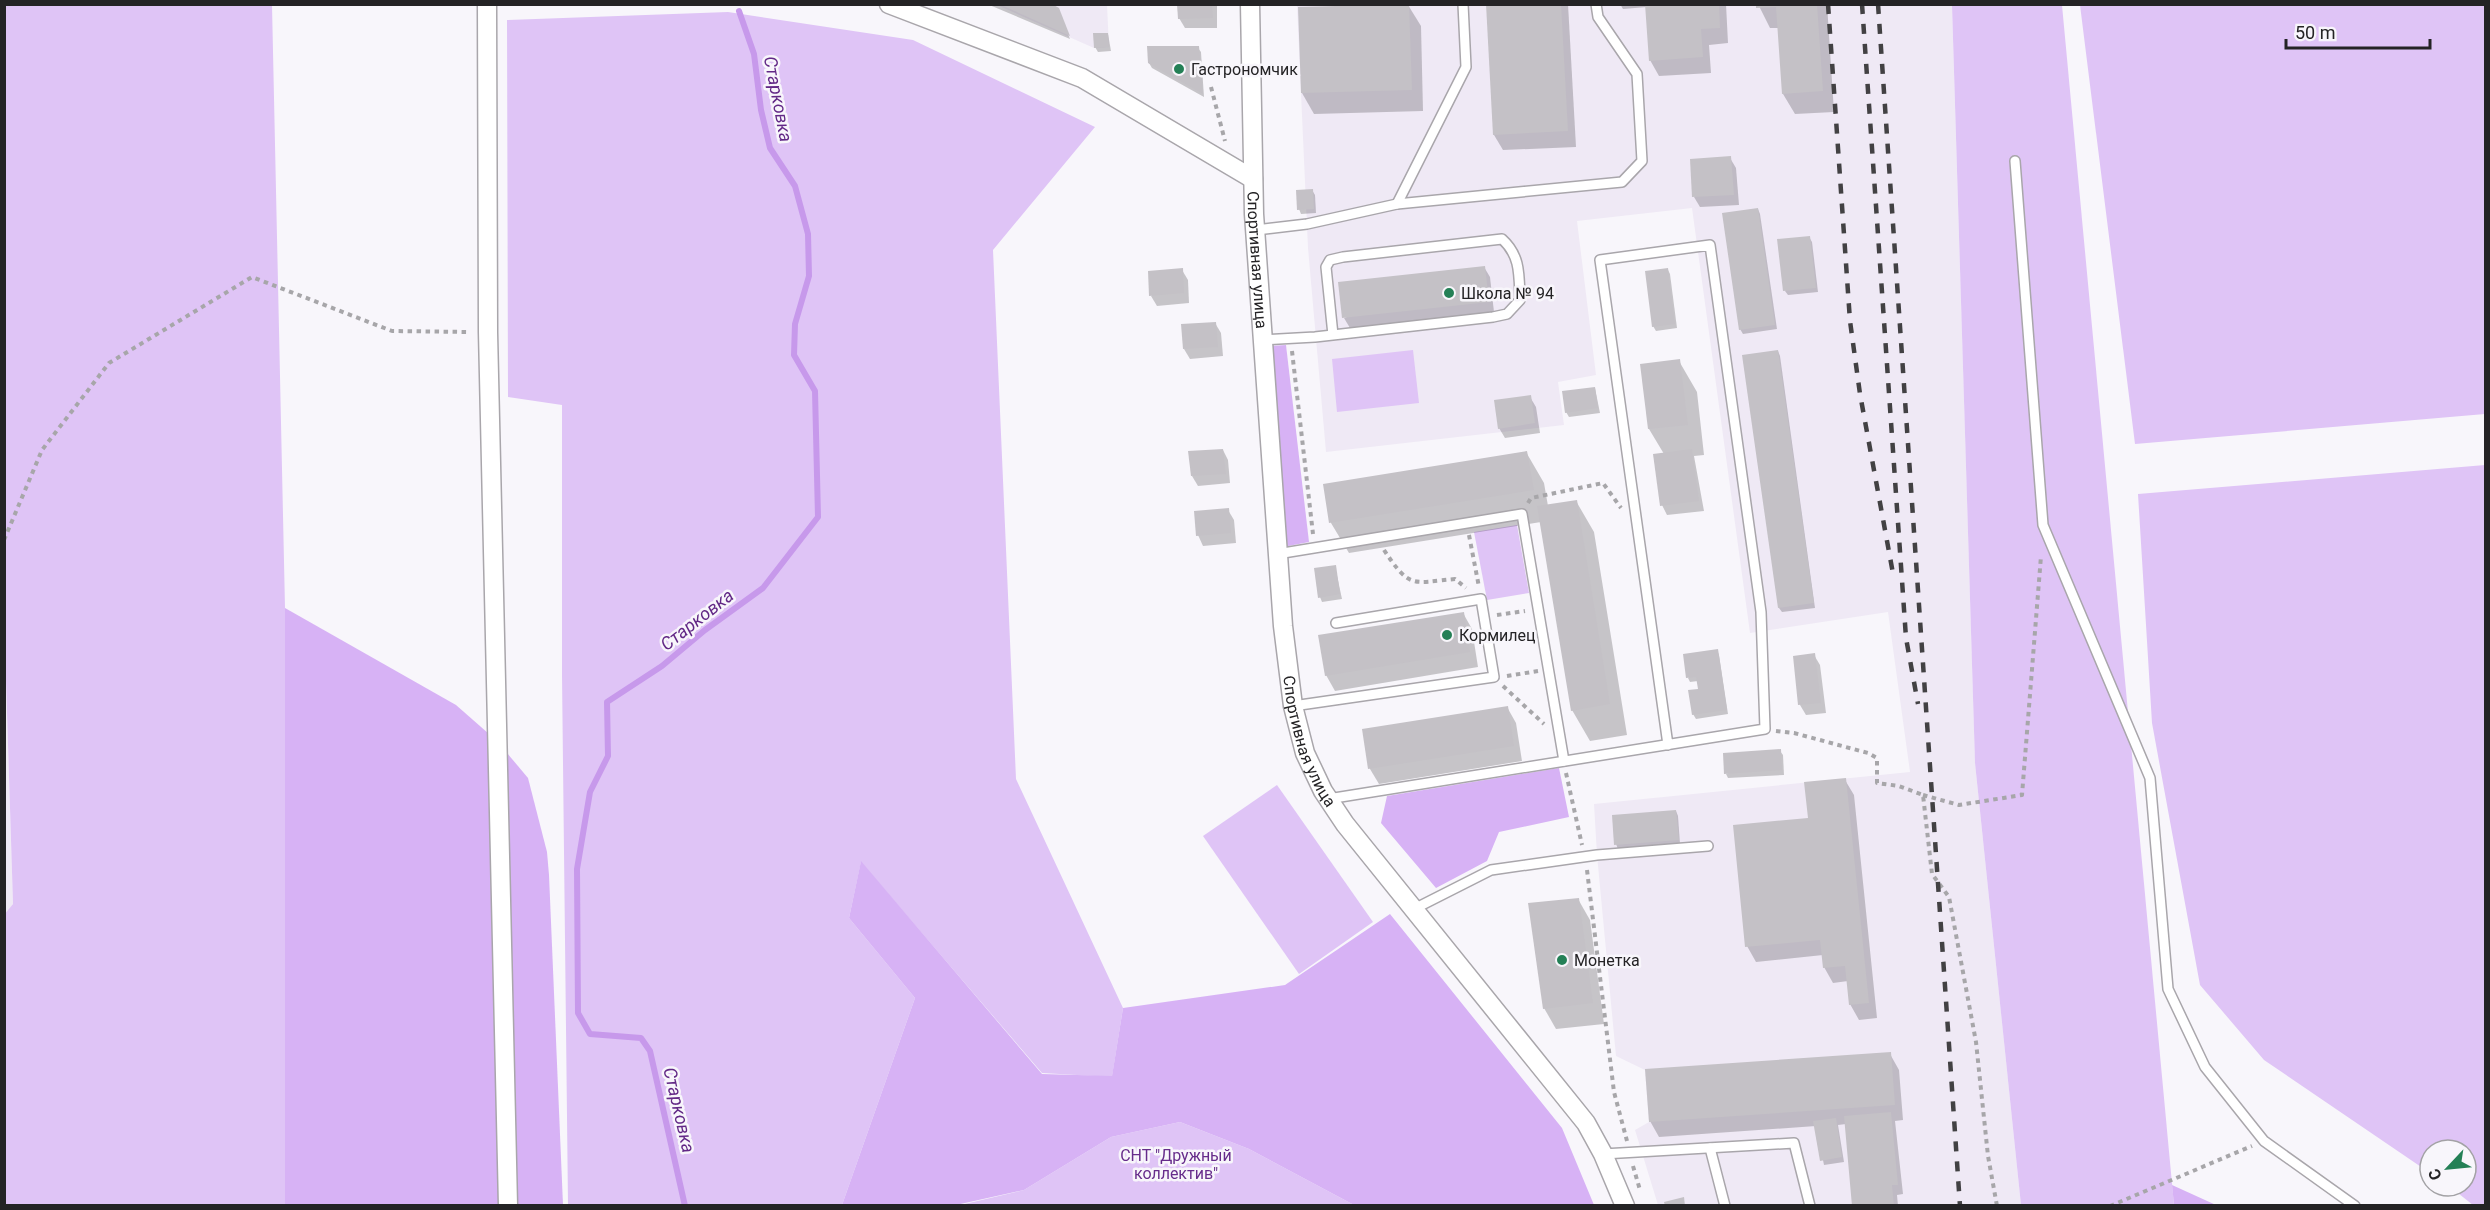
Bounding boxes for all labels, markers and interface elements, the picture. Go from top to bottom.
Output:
scale bar [2286,12,2430,50]
text: 50 m [2295,22,2335,43]
water label: Старковка [760,54,797,144]
place label: Гастрономчик [1191,60,1298,79]
marker: Гастрономчик [1172,62,1186,76]
street label: Спортивная улица [1244,191,1271,329]
place label: Школа № 94 [1461,284,1554,303]
marker: Школа № 94 [1442,286,1456,300]
water label: Старковка [656,585,737,655]
place label: Кормилец [1459,626,1536,645]
marker: Кормилец [1440,628,1454,642]
street label: Спортивная улица [1279,675,1340,810]
place label: Монетка [1574,951,1640,970]
marker: Монетка [1555,953,1569,967]
water label: Старковка [659,1065,700,1155]
north arrow [2418,1138,2478,1198]
park label: СНТ "Дружный коллектив" [1120,1146,1232,1183]
text: С [2424,1165,2446,1183]

